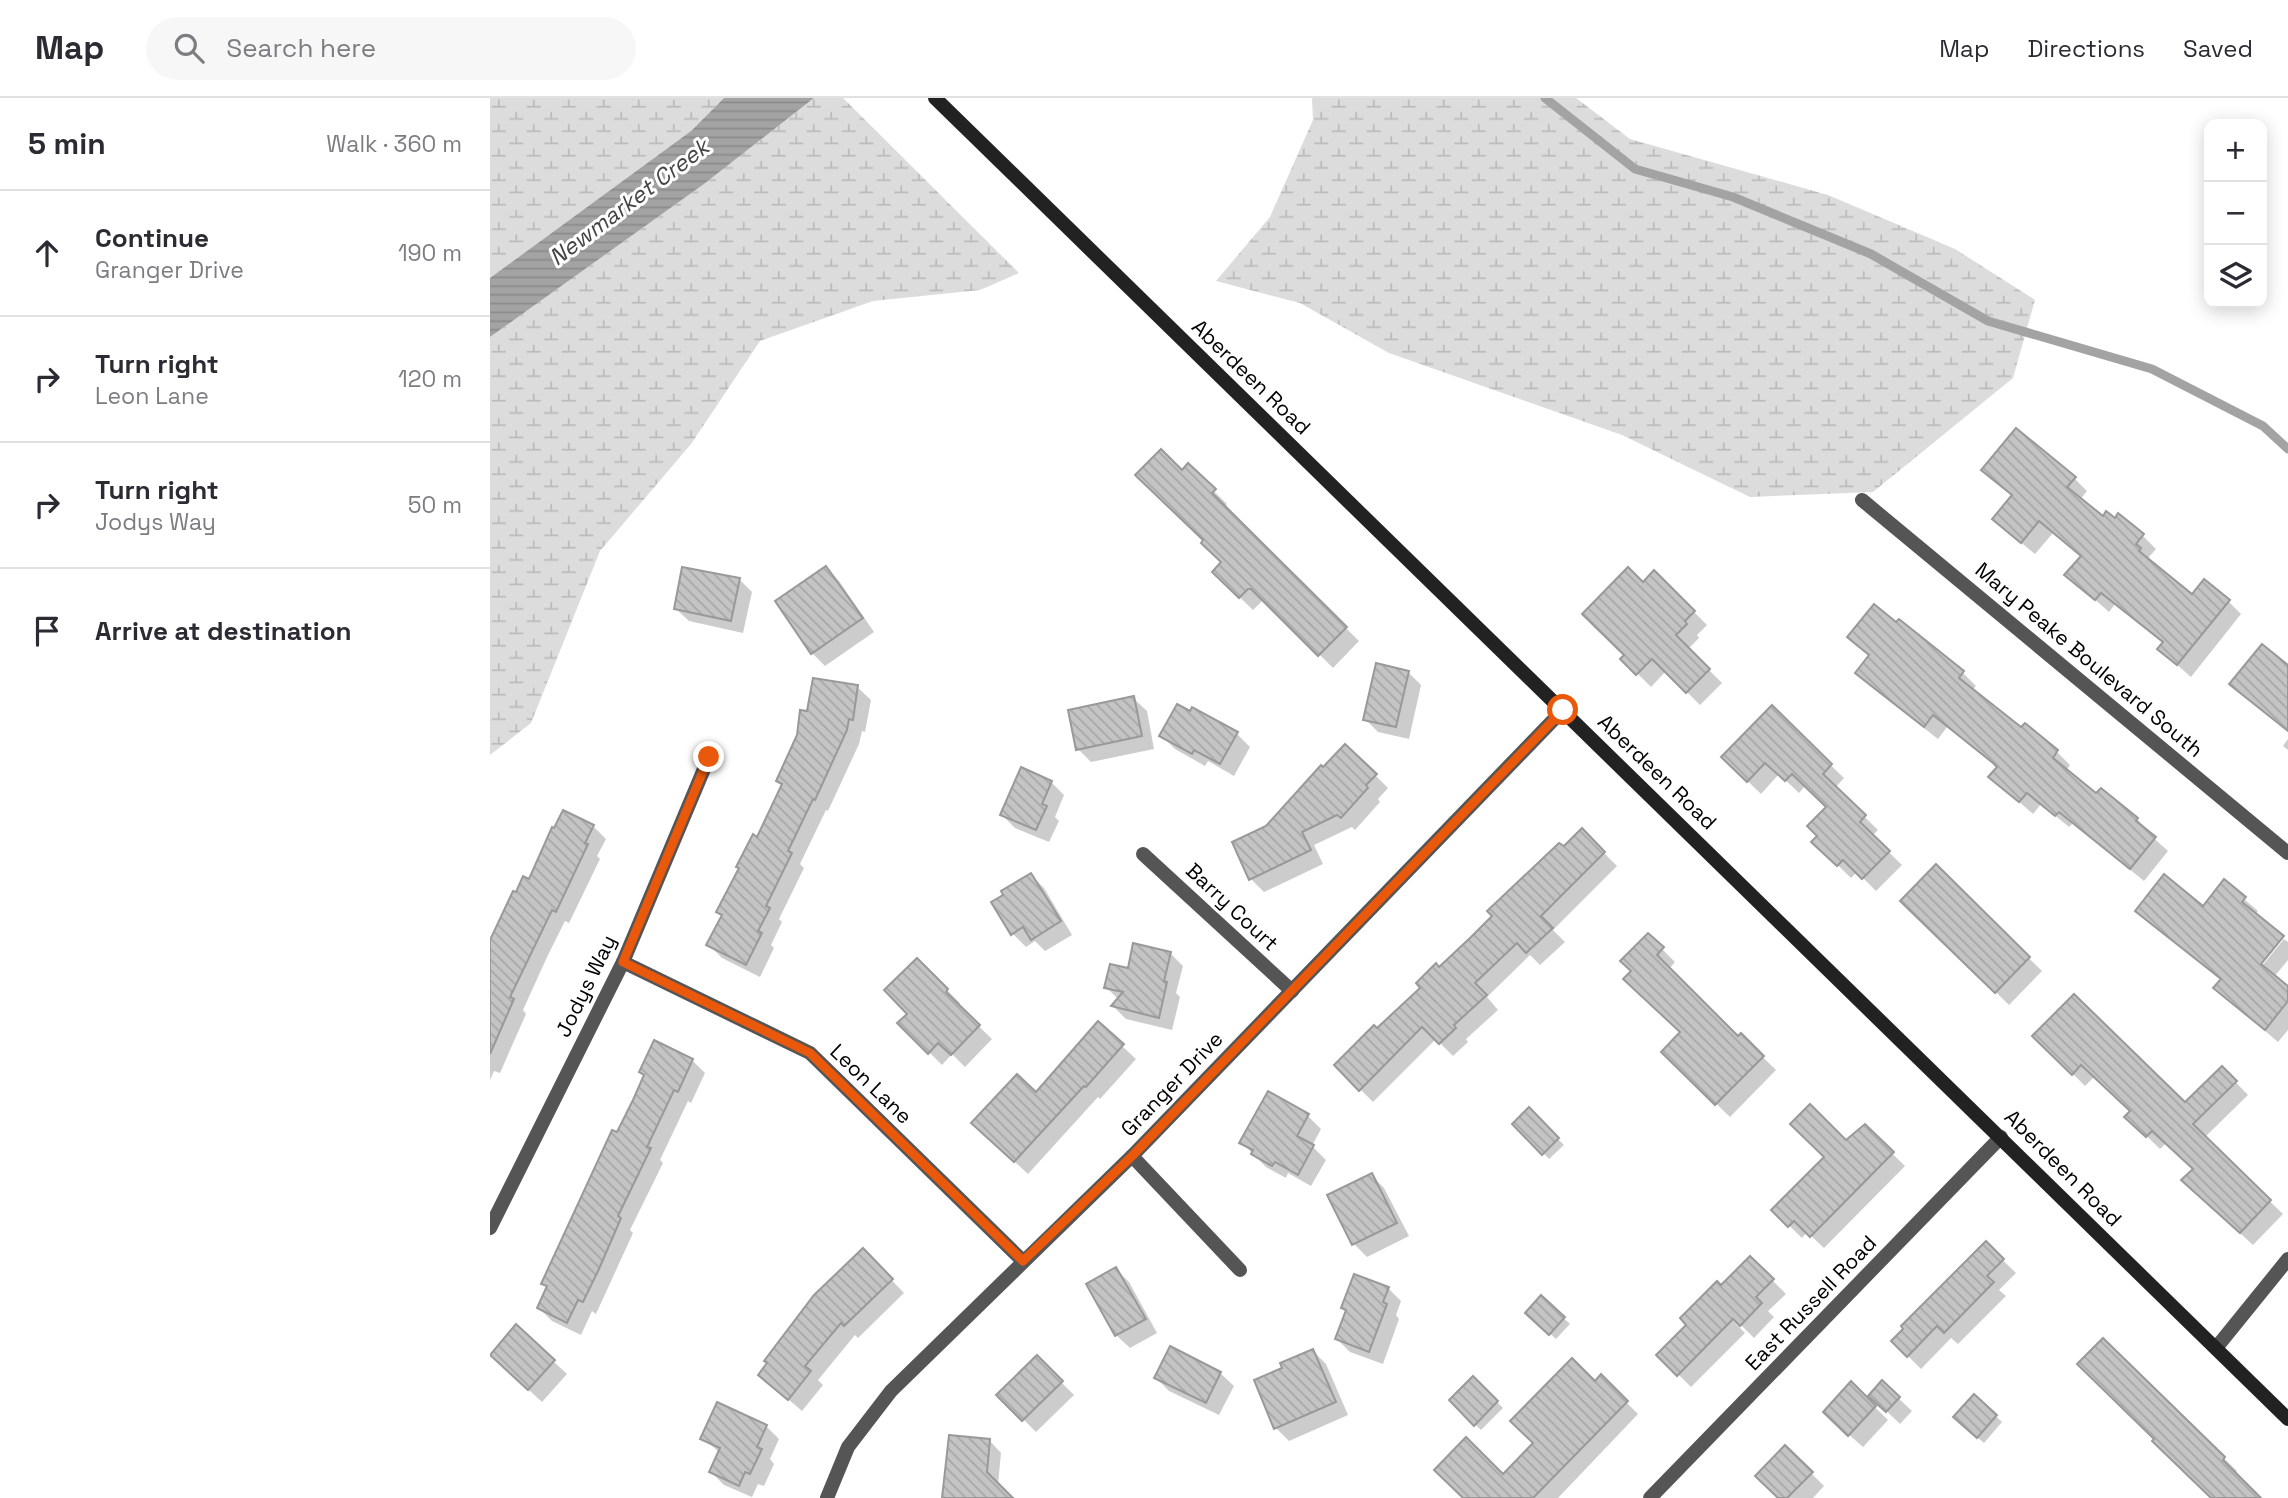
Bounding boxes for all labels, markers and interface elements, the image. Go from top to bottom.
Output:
search box [146,17,636,80]
text: Map [35,27,104,69]
icon: search [170,29,208,67]
text: Search here [226,31,376,65]
text: Map [1939,33,1989,64]
text: Directions [2027,33,2145,64]
text: Saved [2183,33,2253,64]
map controls [2204,119,2267,308]
button: + [2204,119,2267,182]
text: 5 min [28,124,106,163]
text: Walk · 360 m [326,129,462,159]
water label: Newmarket Creek [543,130,717,272]
button: − [2204,182,2267,245]
text: Continue [95,221,209,255]
icon: ahead [28,234,66,272]
text: 190 m [398,238,462,268]
button: layers [2204,245,2267,308]
text: Granger Drive [95,255,244,285]
street label: Aberdeen Road [1186,313,1316,440]
text: Turn right [95,347,219,381]
icon: right [28,360,66,398]
text: 120 m [398,364,462,394]
text: Leon Lane [95,381,209,411]
text: Turn right [95,473,219,507]
icon: right [28,486,66,524]
text: 50 m [408,490,462,520]
text: Jodys Way [95,507,216,537]
street label: Mary Peake Boulevard South [1970,556,2209,763]
icon: arrive [28,612,66,650]
text: Arrive at destination [95,614,352,648]
route start [1547,694,1578,725]
street label: Aberdeen Road [1592,708,1722,835]
route end [693,741,724,772]
street label: Barry Court [1180,857,1284,956]
street label: Jodys Way [549,930,622,1041]
street label: Granger Drive [1115,1025,1229,1142]
street label: Leon Lane [825,1038,918,1129]
street label: Aberdeen Road [1999,1103,2128,1232]
street label: East Russell Road [1739,1229,1882,1376]

